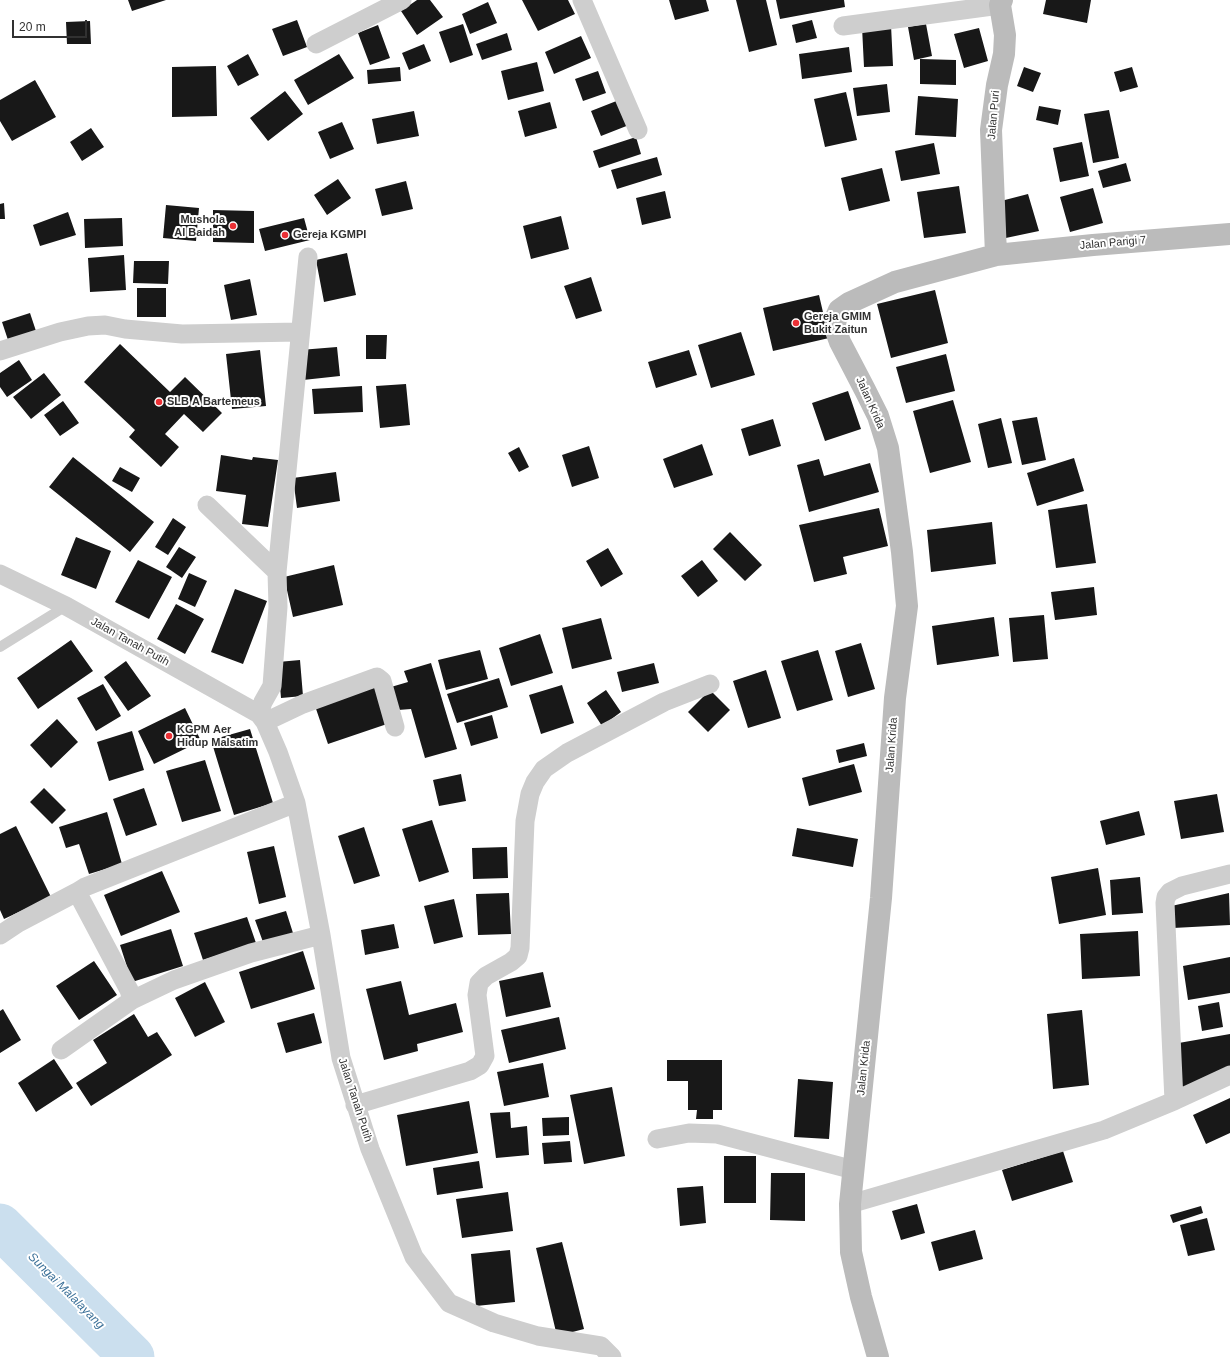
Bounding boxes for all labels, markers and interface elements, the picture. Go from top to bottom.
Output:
scale bar [14,12,89,38]
text: 20 m [19,20,46,34]
street label: Jalan Puri [985,90,1003,140]
place label: Mushola Al Baidah [174,213,225,239]
marker: Mushola Al Baidah [228,221,238,231]
place label: Gereja KGMPI [293,228,366,242]
marker: Gereja KGMPI [280,230,290,240]
street label: Jalan Parigi 7 [1079,234,1147,252]
place label: Gereja GMIM Bukit Zaitun [804,310,871,336]
marker: Gereja GMIM Bukit Zaitun [791,318,801,328]
street label: Jalan Krida [853,375,887,431]
place label: SLB A Bartemeus [167,395,260,409]
marker: SLB A Bartemeus [154,397,164,407]
street label: Jalan Tanah Putih [89,615,171,669]
street label: Jalan Krida [883,717,901,773]
place label: KGPM Aer Hidup Malsatim [177,723,258,749]
marker: KGPM Aer Hidup Malsatim [164,731,174,741]
street label: Jalan Krida [855,1040,873,1096]
street label: Jalan Tanah Putih [335,1056,375,1144]
water label: Sungai Malalayang [25,1250,107,1332]

